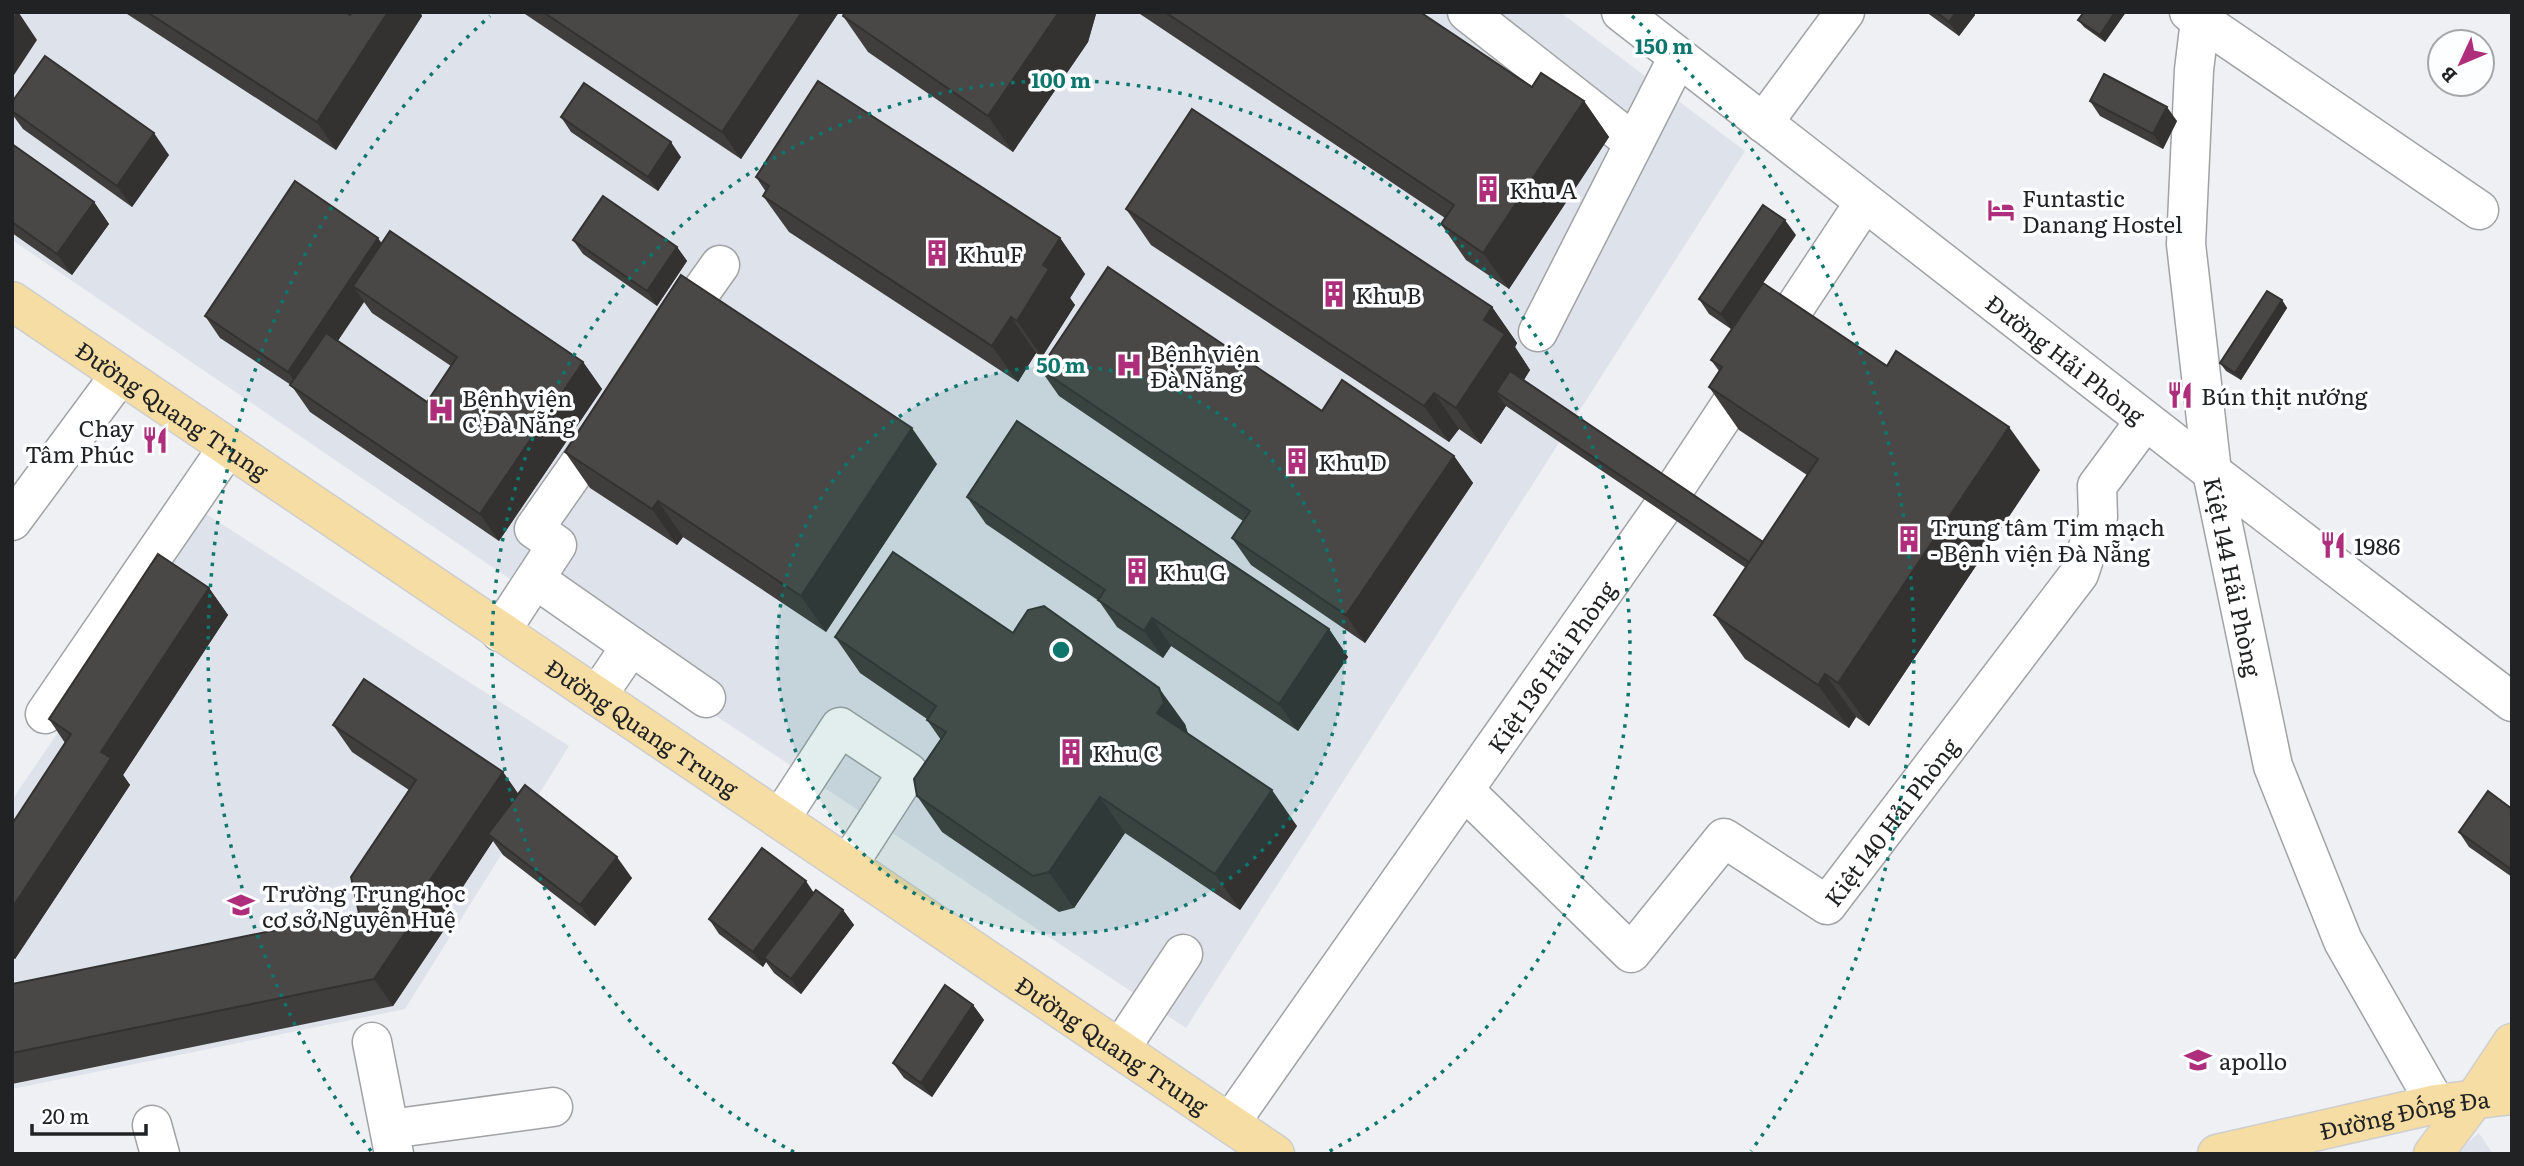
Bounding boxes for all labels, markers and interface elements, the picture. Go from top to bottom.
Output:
north arrow [2426,28,2496,98]
text: 150 m [1635,29,1693,60]
text: B [2433,61,2463,90]
text: 100 m [1031,63,1091,94]
place label: Khu A [1509,172,1577,206]
building icon: Khu A [1473,174,1503,204]
place label: Funtastic Danang Hostel [2022,180,2183,240]
hotel icon: Funtastic Danang Hostel [1986,195,2016,225]
place label: Khu F [958,236,1023,270]
building icon: Khu F [922,238,952,268]
place label: Khu B [1355,277,1421,311]
building icon: Khu B [1319,279,1349,309]
street label: Đường Hải Phòng [1979,286,2153,431]
street label: Đường Quang Trung [70,332,276,487]
place label: Bệnh viện Đà Nẵng [1150,335,1260,395]
text: 50 m [1036,348,1086,379]
hospital icon: Bệnh viện Đà Nẵng [1114,350,1144,380]
place label: Bún thịt nướng [2201,378,2368,412]
place label: Bệnh viện C Đà Nẵng [462,380,576,440]
restaurant icon: Bún thịt nướng [2165,380,2195,410]
hospital icon: Bệnh viện C Đà Nẵng [426,395,456,425]
place label: Chay Tâm Phúc [25,410,135,470]
restaurant icon: Chay Tâm Phúc [140,425,170,455]
place label: Khu D [1318,444,1387,478]
building icon: Khu D [1282,446,1312,476]
street label: Kiệt 144 Hải Phòng [2196,474,2271,680]
place label: Trung tâm Tim mạch - Bệnh viện Đà Nẵng [1930,509,2165,569]
building icon: Trung tâm Tim mạch - Bệnh viện Đà Nẵng [1894,524,1924,554]
place label: 1986 [2354,528,2400,562]
restaurant icon: 1986 [2318,530,2348,560]
place label: Khu G [1158,554,1226,588]
building icon: Khu G [1122,556,1152,586]
street label: Kiệt 136 Hải Phòng [1478,573,1623,760]
centre of rings [1049,638,1073,662]
street label: Đường Quang Trung [539,650,746,804]
street label: Kiệt 140 Hải Phòng [1815,730,1966,913]
place label: Khu C [1092,735,1159,769]
building icon: Khu C [1056,737,1086,767]
place label: Trường Trung học cơ sở Nguyễn Huệ [262,875,466,935]
school or university icon: Trường Trung học cơ sở Nguyễn Huệ [226,890,256,920]
street label: Đường Quang Trung [1009,967,1216,1122]
place label: apollo [2219,1043,2287,1077]
school or university icon: apollo [2183,1045,2213,1075]
street label: Đường Đống Đa [2316,1081,2492,1147]
scale bar [32,1092,145,1136]
text: 20 m [42,1099,89,1130]

